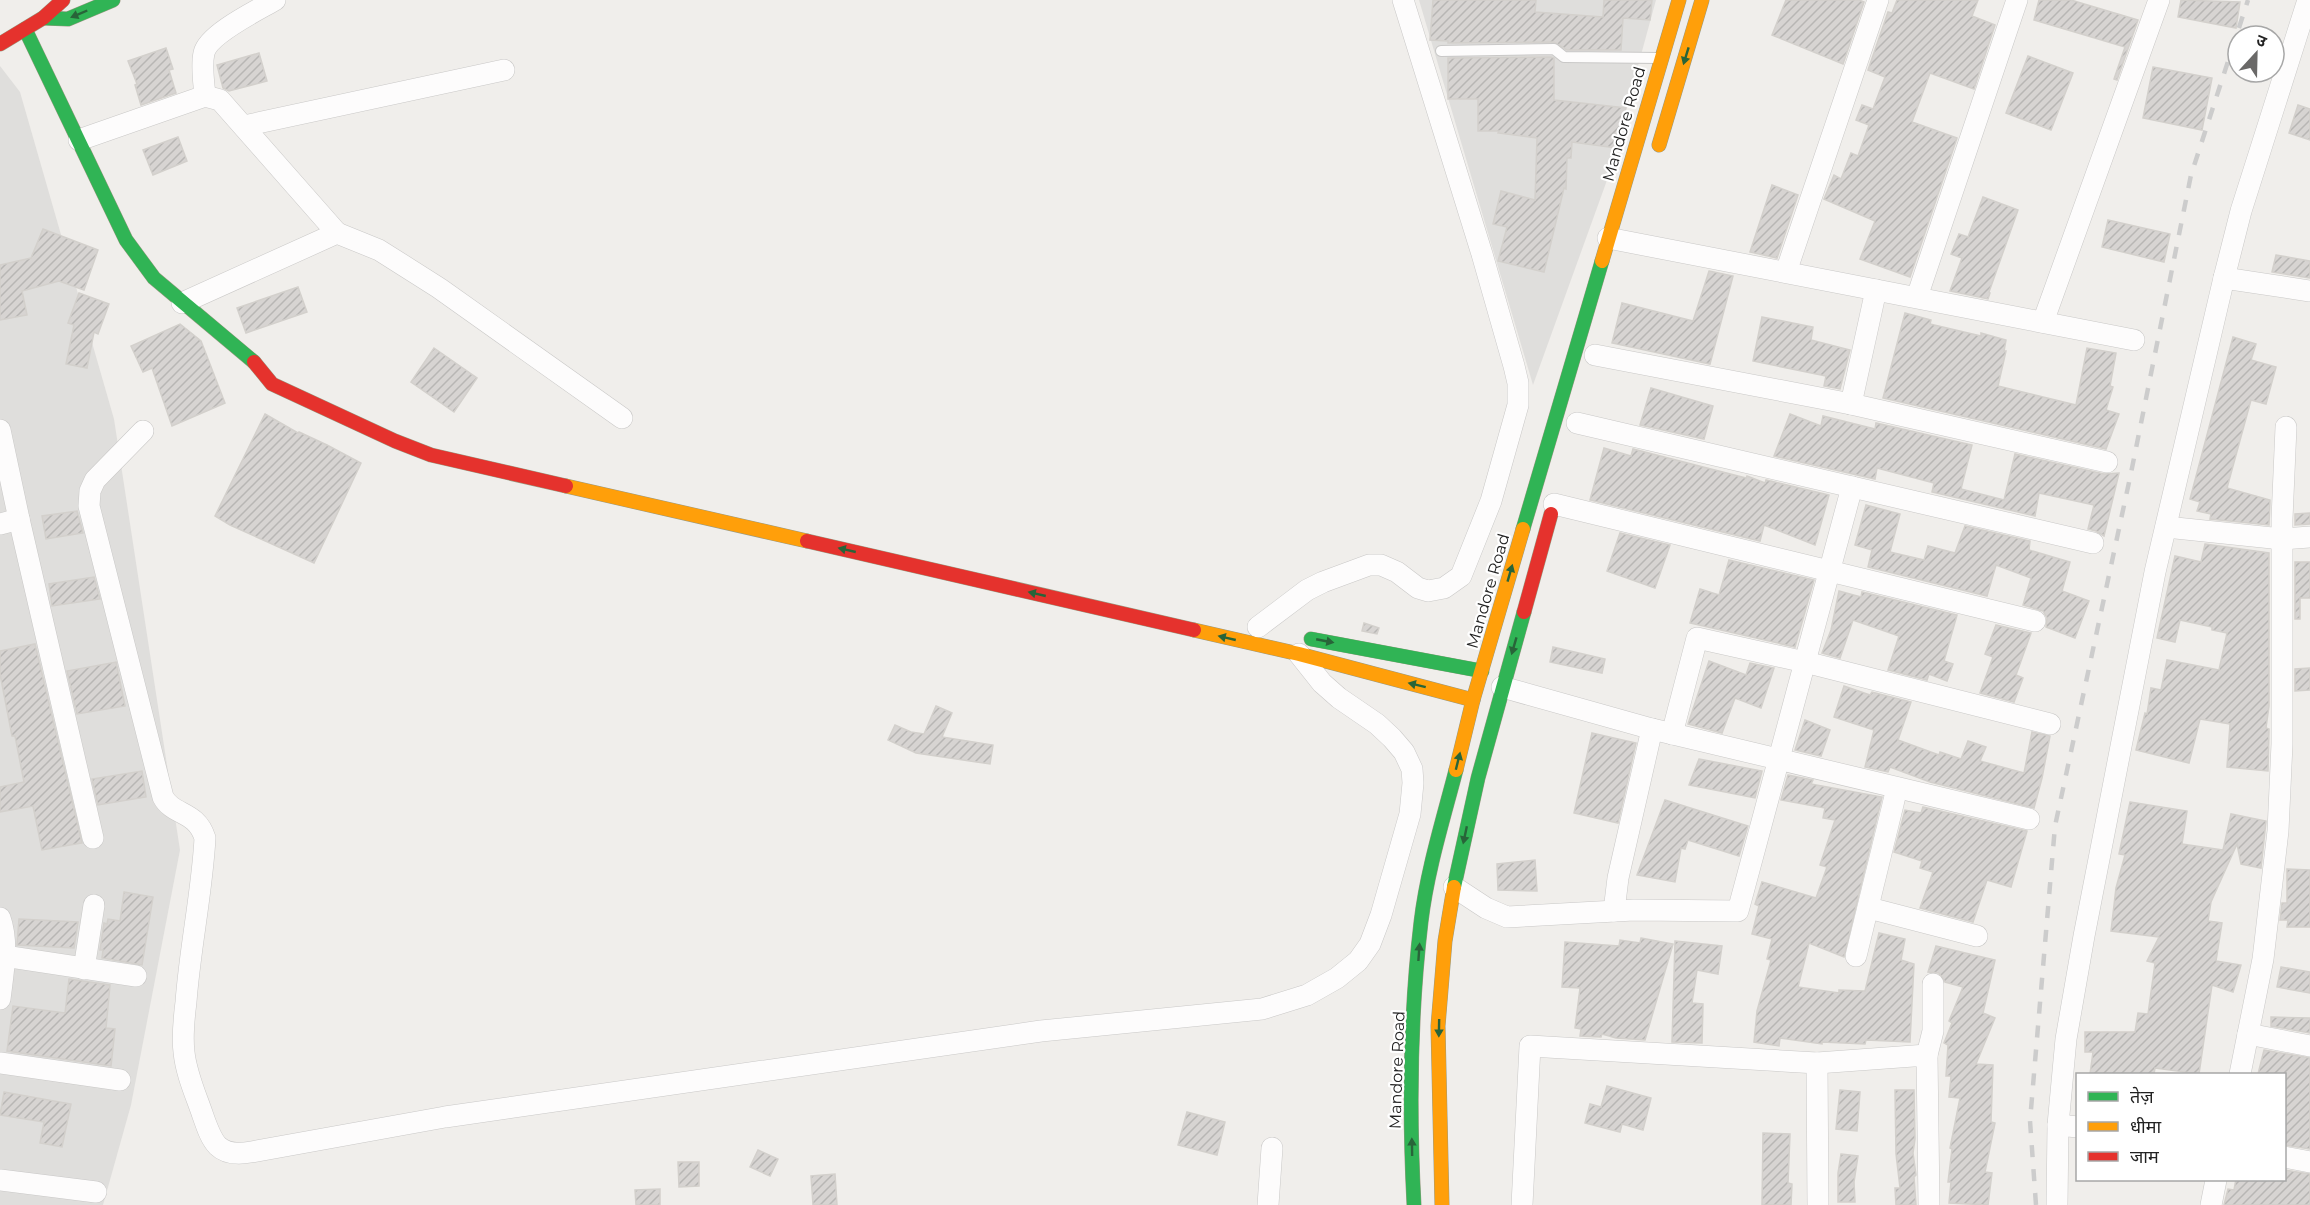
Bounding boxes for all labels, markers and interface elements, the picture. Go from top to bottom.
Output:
one-way arrow [70,10,88,19]
north arrow [2226,24,2286,84]
text: उ [2254,30,2270,51]
one-way arrow [1680,47,1690,65]
street label: Mandore Road [1599,65,1649,183]
street label: Mandore Road [1463,532,1513,650]
one-way arrow [838,545,857,555]
one-way arrow [1506,564,1515,582]
one-way arrow [1028,589,1047,599]
one-way arrow [1218,633,1237,642]
one-way arrow [1315,637,1334,646]
one-way arrow [1509,638,1518,656]
one-way arrow [1407,680,1425,689]
one-way arrow [1453,752,1463,770]
one-way arrow [1460,826,1470,845]
one-way arrow [1414,942,1424,961]
street label: Mandore Road [1385,1011,1409,1129]
one-way arrow [1434,1019,1443,1038]
legend [2076,1073,2286,1181]
text: तेज़ [2130,1086,2154,1108]
text: धीमा [2130,1116,2161,1138]
one-way arrow [1407,1137,1416,1156]
text: जाम [2130,1146,2160,1168]

